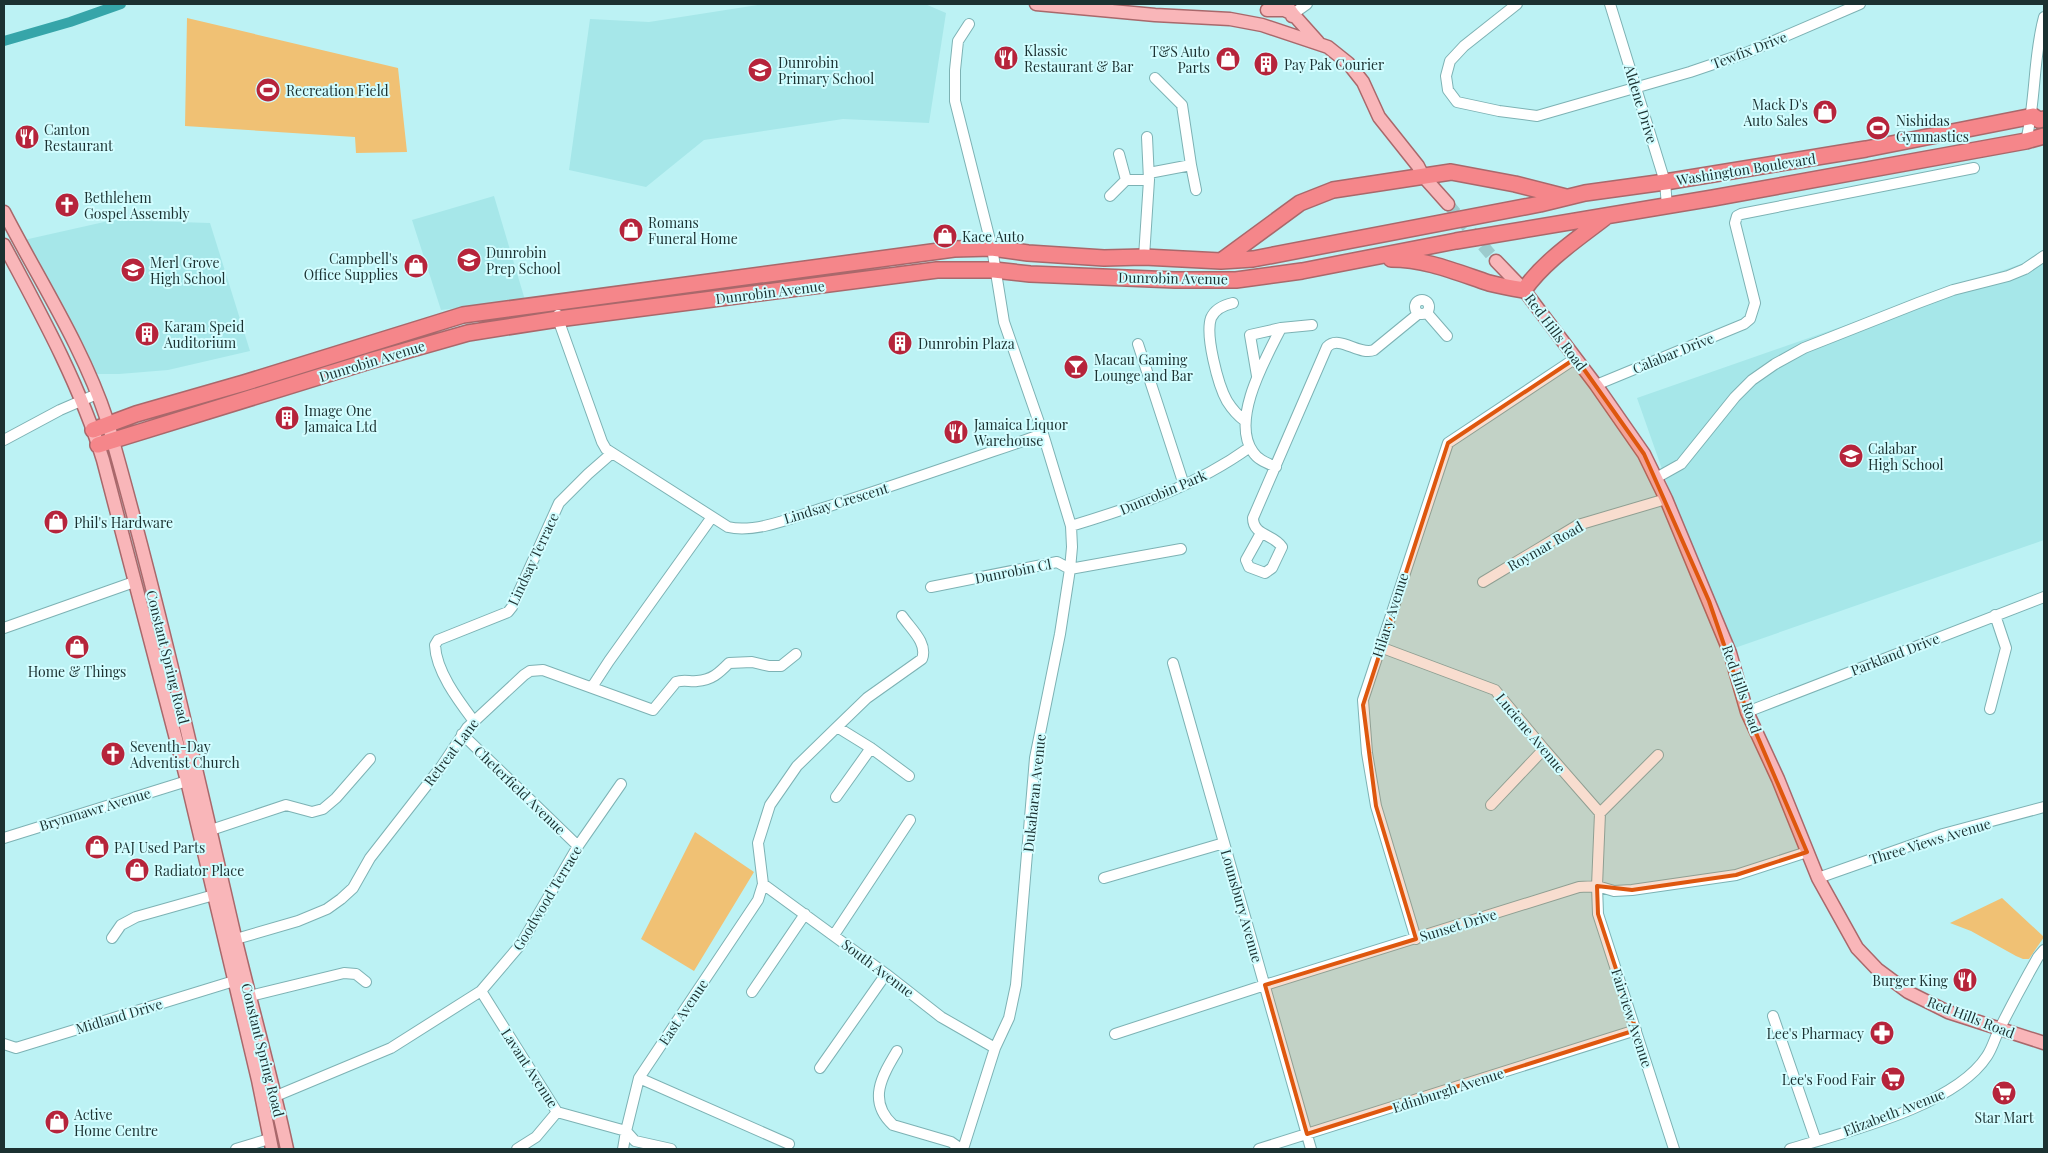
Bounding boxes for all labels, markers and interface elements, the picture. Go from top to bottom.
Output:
street label: Tewfix Drive [1709,27,1789,73]
place label: Klassic Restaurant & Bar [1024,41,1134,76]
place label: T&S Auto Parts [1150,42,1210,77]
restaurant icon: Klassic Restaurant & Bar [993,45,1019,71]
shop icon: T&S Auto Parts [1215,46,1241,72]
building icon: Pay Pak Courier [1253,51,1279,77]
place label: Dunrobin Primary School [778,53,874,88]
place label: Pay Pak Courier [1284,55,1385,74]
school or university icon: Dunrobin Primary School [747,57,773,83]
street label: Aldene Drive [1620,61,1662,146]
sports icon: Recreation Field [255,77,281,103]
place label: Recreation Field [286,81,389,100]
place label: Mack D's Auto Sales [1743,95,1808,130]
shop icon: Mack D's Auto Sales [1812,99,1838,125]
place label: Nishidas Gymnastics [1896,111,1969,146]
sports icon: Nishidas Gymnastics [1865,115,1891,141]
place label: Canton Restaurant [44,120,114,155]
restaurant icon: Canton Restaurant [14,124,40,150]
street label: Washington Boulevard [1674,149,1817,190]
place label: Bethlehem Gospel Assembly [84,188,190,223]
church icon: Bethlehem Gospel Assembly [54,192,80,218]
place label: Romans Funeral Home [648,213,738,248]
shop icon: Romans Funeral Home [618,217,644,243]
shop icon: Kace Auto [932,223,958,249]
place label: Kace Auto [962,227,1025,246]
place label: Dunrobin Prep School [486,243,561,278]
school or university icon: Dunrobin Prep School [456,247,482,273]
place label: Campbell's Office Supplies [304,249,398,284]
place label: Merl Grove High School [150,253,226,288]
shop icon: Campbell's Office Supplies [403,253,429,279]
school or university icon: Merl Grove High School [120,257,146,283]
street label: Dunrobin Avenue [1118,268,1228,288]
street label: Dunrobin Avenue [714,276,826,308]
street label: Red Hills Road [1521,290,1591,374]
place label: Karam Speid Auditorium [163,317,244,352]
building icon: Karam Speid Auditorium [134,321,160,347]
street label: Calabar Drive [1630,328,1716,378]
building icon: Dunrobin Plaza [887,330,913,356]
place label: Dunrobin Plaza [918,334,1015,353]
street label: Dunrobin Avenue [317,336,427,386]
place label: Macau Gaming Lounge and Bar [1094,350,1194,385]
bar icon: Macau Gaming Lounge and Bar [1063,354,1089,380]
place label: Image One Jamaica Ltd [303,401,377,436]
building icon: Image One Jamaica Ltd [274,405,300,431]
place label: Jamaica Liquor Warehouse [973,415,1069,450]
restaurant icon: Jamaica Liquor Warehouse [943,419,969,445]
place label: Calabar High School [1868,439,1944,474]
school or university icon: Calabar High School [1838,443,1864,469]
street label: Dunrobin Park [1117,465,1210,519]
street label: Lindsay Crescent [781,478,892,528]
shop icon: Phil's Hardware [43,509,69,535]
street label: Lindsay Terrace [503,510,563,608]
place label: Phil's Hardware [74,513,173,532]
street label: Roymar Road [1504,517,1586,575]
street label: Dunrobin Cl [973,554,1053,588]
street label: Hilary Avenue [1367,570,1413,660]
street label: Constant Spring Road [142,588,194,726]
street label: Parkland Drive [1848,628,1942,680]
shop icon: Home & Things [64,634,90,660]
street label: Red Hills Road [1718,642,1766,736]
place label: Home & Things [28,662,126,681]
street label: Luciene Avenue [1492,689,1570,777]
street label: Retreat Lane [419,714,483,790]
street label: Dukaharan Avenue [1018,733,1050,853]
place label: Seventh-Day Adventist Church [129,737,240,772]
church icon: Seventh-Day Adventist Church [100,741,126,767]
street label: Cheterfield Avenue [470,741,570,839]
street label: Brynmawr Avenue [37,783,153,835]
street label: Three Views Avenue [1867,814,1993,868]
shop icon: PAJ Used Parts [84,834,110,860]
place label: PAJ Used Parts [114,838,205,857]
street label: Goodwood Terrace [508,842,586,954]
street label: Lounsbury Avenue [1217,847,1267,965]
shop icon: Radiator Place [124,857,150,883]
place label: Radiator Place [154,861,244,880]
street label: Sunset Drive [1417,904,1499,946]
street label: South Avenue [838,935,918,1001]
street label: Fairview Avenue [1607,966,1657,1070]
restaurant icon: Burger King [1952,967,1978,993]
place label: Burger King [1872,971,1949,990]
street label: East Avenue [654,975,712,1049]
street label: Constant Spring Road [237,981,289,1119]
street label: Red Hills Road [1925,992,2017,1042]
street label: Midland Drive [73,994,165,1038]
pharmacy icon: Lee's Pharmacy [1869,1020,1895,1046]
place label: Lee's Pharmacy [1767,1024,1864,1043]
street label: Lavant Avenue [497,1025,563,1111]
street label: Edinburgh Avenue [1390,1063,1506,1117]
supermarket icon: Lee's Food Fair [1880,1066,1906,1092]
place label: Lee's Food Fair [1782,1070,1877,1089]
supermarket icon: Star Mart [1991,1080,2017,1106]
street label: Elizabeth Avenue [1840,1084,1948,1140]
place label: Active Home Centre [73,1105,158,1140]
place label: Star Mart [1974,1108,2035,1127]
shop icon: Active Home Centre [44,1109,70,1135]

